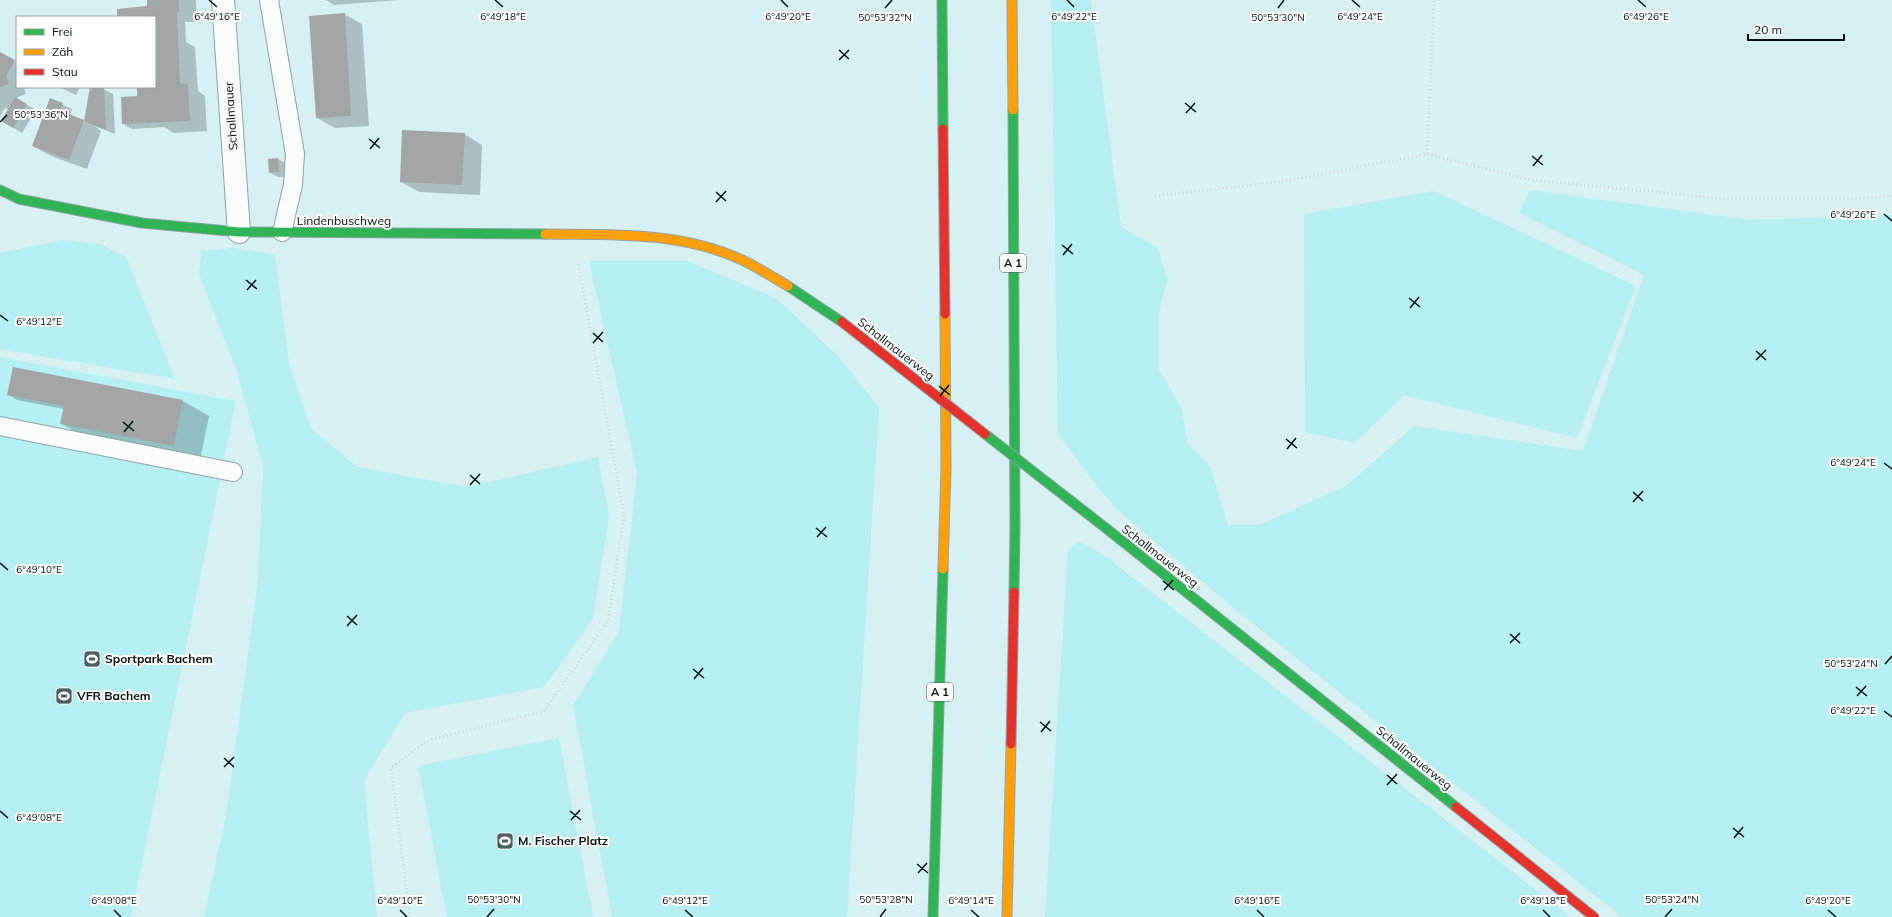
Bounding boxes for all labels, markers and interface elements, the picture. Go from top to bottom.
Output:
text: 6°49'16"E [194,10,240,23]
text: 6°49'18"E [480,10,526,23]
text: 6°49'20"E [765,10,811,23]
text: 6°49'22"E [1051,10,1097,23]
text: 6°49'24"E [1337,10,1383,23]
text: 6°49'26"E [1623,10,1669,23]
text: 50°53'32"N [858,11,912,24]
text: 50°53'30"N [1251,11,1305,24]
legend [16,16,156,88]
scale bar [1748,16,1844,42]
text: 20 m [1754,22,1782,37]
text: Frei [52,24,72,39]
text: Zäh [52,44,73,59]
text: Stau [52,64,78,79]
street label: Schallmauer [221,81,240,151]
text: 50°53'36"N [14,108,68,121]
text: 6°49'26"E [1830,208,1876,221]
street label: Lindenbuschweg [297,213,391,228]
road number: A 1 [1000,254,1026,272]
street label: Schallmauerweg [855,314,938,383]
text: 6°49'12"E [16,315,62,328]
text: 6°49'24"E [1830,456,1876,469]
street label: Schallmauerweg [1119,521,1202,590]
text: 6°49'10"E [16,563,62,576]
sports icon: Sportpark Bachem [82,649,102,669]
place label: Sportpark Bachem [105,651,213,666]
text: 50°53'24"N [1824,657,1878,670]
road number: A 1 [927,683,953,701]
sports icon: VFR Bachem [54,686,74,706]
place label: VFR Bachem [76,688,151,703]
text: 6°49'22"E [1830,704,1876,717]
street label: Schallmauerweg [1373,722,1455,793]
text: 6°49'08"E [16,811,62,824]
sports icon: M. Fischer Platz [495,831,515,851]
place label: M. Fischer Platz [518,833,608,848]
text: 50°53'30"N [467,893,521,906]
text: 50°53'28"N [859,893,913,906]
text: 50°53'24"N [1645,893,1699,906]
text: 6°49'08"E [91,894,137,907]
text: 6°49'10"E [377,894,423,907]
text: 6°49'12"E [662,894,708,907]
text: 6°49'14"E [948,894,994,907]
text: 6°49'16"E [1234,894,1280,907]
text: 6°49'18"E [1520,894,1566,907]
text: 6°49'20"E [1805,894,1851,907]

